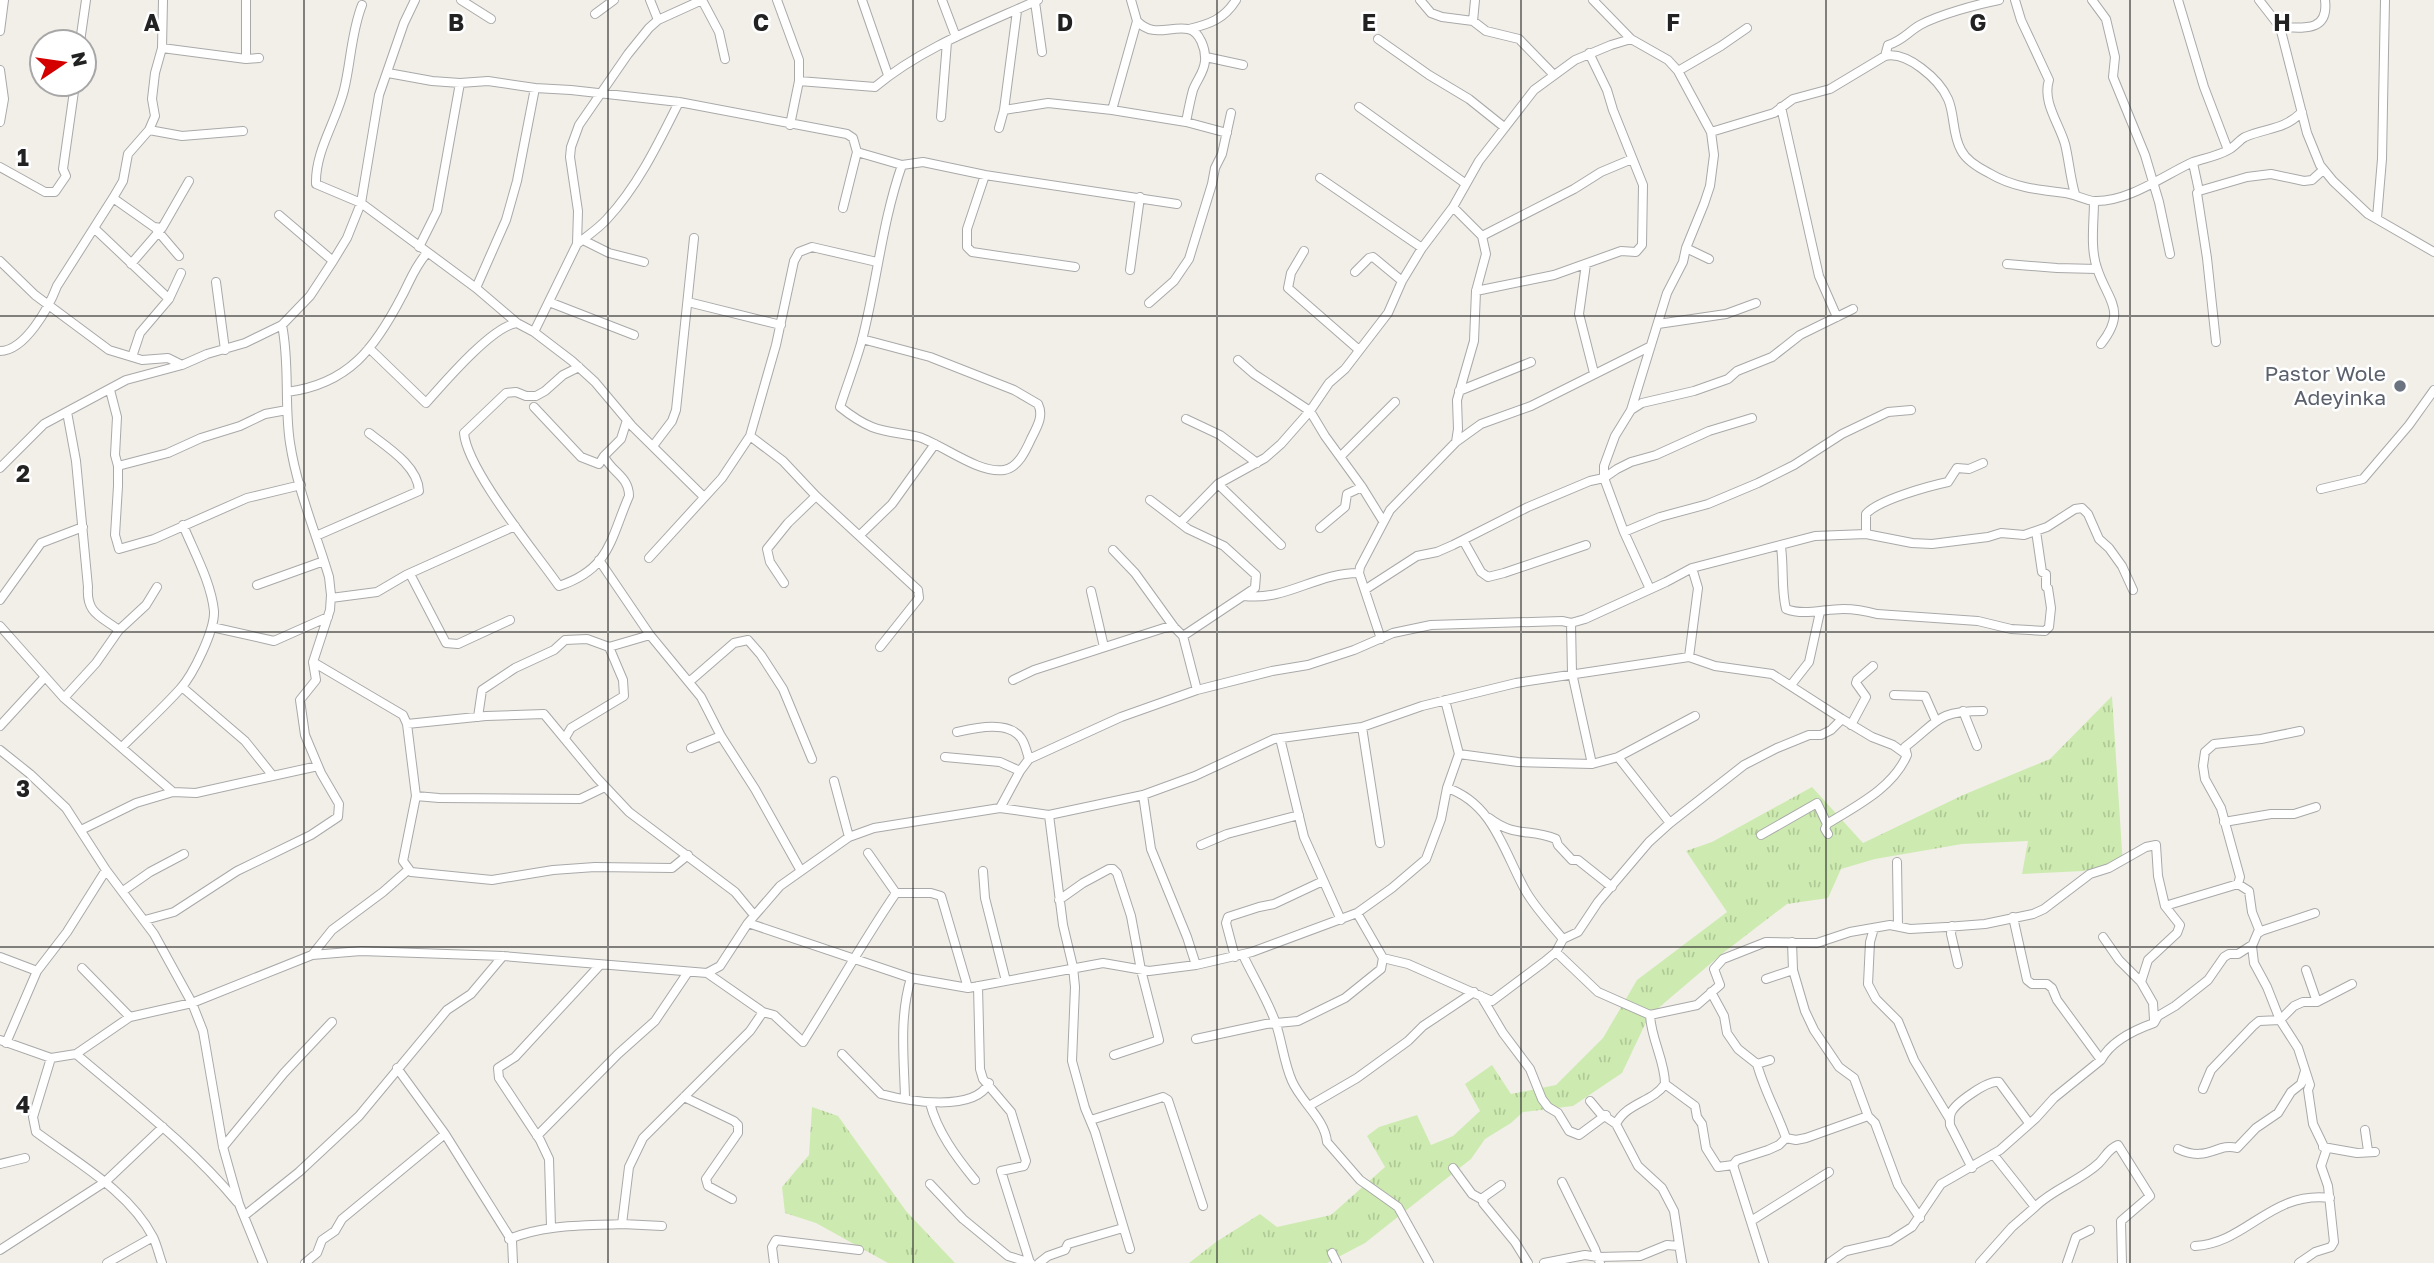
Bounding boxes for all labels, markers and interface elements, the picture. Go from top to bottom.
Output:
text: A [144,8,161,36]
text: B [448,8,464,36]
text: C [753,8,769,36]
text: D [1057,8,1073,36]
text: E [1362,8,1376,36]
text: F [1666,8,1680,36]
text: G [1970,8,1986,36]
text: H [2273,8,2291,36]
north arrow [28,28,98,98]
text: N [67,49,93,69]
text: 1 [17,143,29,171]
place label: Pastor Wole Adeyinka [2264,360,2386,410]
marker: Pastor Wole Adeyinka [2392,378,2408,394]
text: 2 [16,459,30,487]
text: 3 [16,774,30,802]
text: 4 [16,1090,30,1118]

